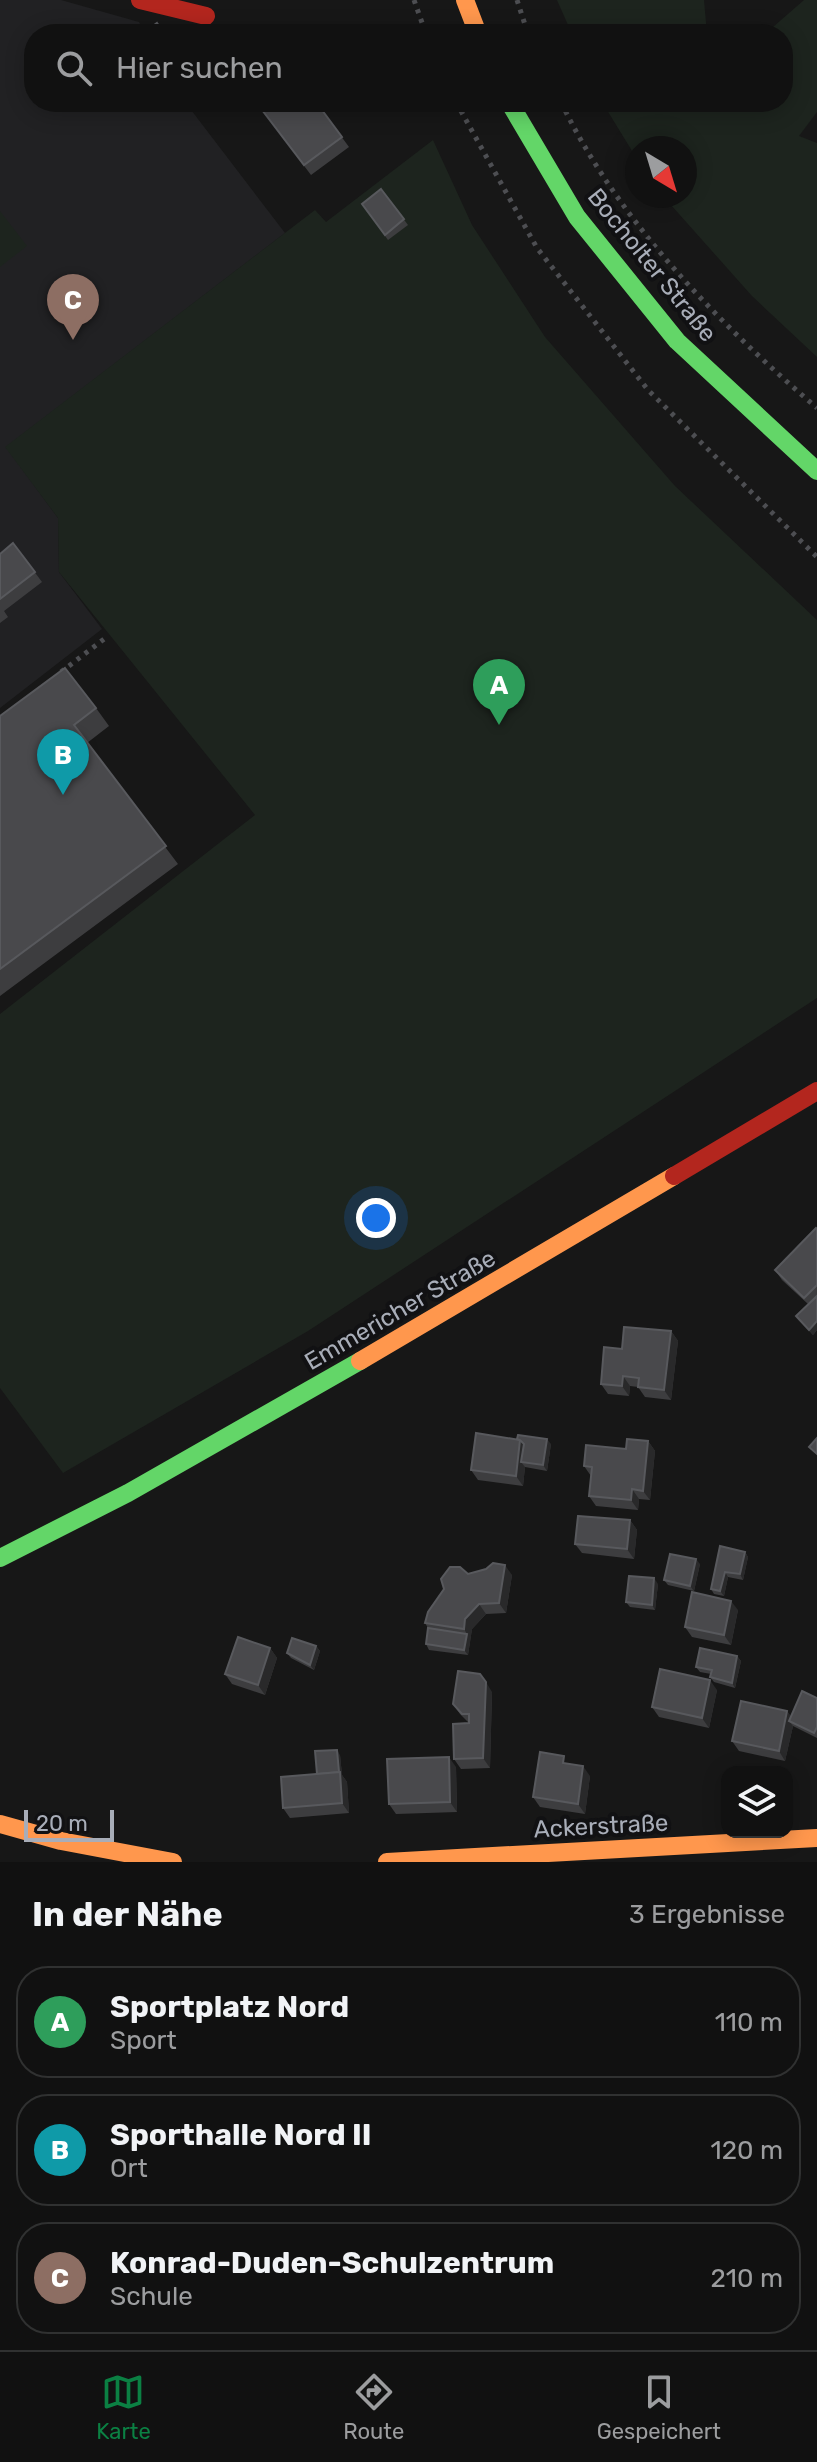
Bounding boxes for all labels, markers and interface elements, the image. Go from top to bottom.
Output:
search box [24,24,793,112]
icon: search [52,46,96,90]
text: Hier suchen [116,50,283,86]
north arrow [625,136,697,208]
street label: Bocholter Straße [582,183,722,347]
pin: C [47,274,99,340]
pin: A [473,659,525,725]
pin: B [37,729,89,795]
your location [356,1198,396,1238]
street label: Emmericher Straße [300,1244,500,1376]
map controls [721,1766,793,1838]
button: layers [721,1766,793,1838]
scale bar [24,1806,114,1842]
street label: Ackerstraße [533,1808,669,1844]
text: 20 m [36,1810,88,1837]
text: In der Nähe [32,1894,223,1935]
text: 3 Ergebnisse [629,1899,785,1930]
text: Sportplatz Nord [110,1989,349,2025]
text: A [51,2007,69,2038]
text: 110 m [715,2007,783,2038]
text: Sport [110,2025,177,2056]
text: Sporthalle Nord II [110,2117,371,2153]
text: B [51,2135,69,2166]
text: 120 m [711,2135,783,2166]
text: Ort [110,2153,148,2184]
text: Konrad-Duden-Schulzentrum [110,2245,554,2281]
text: C [51,2263,69,2294]
text: 210 m [711,2263,783,2294]
text: Schule [110,2281,193,2312]
tab: Karte [96,2370,151,2445]
tab: Route [343,2370,404,2445]
tab: Gespeichert [597,2370,721,2445]

